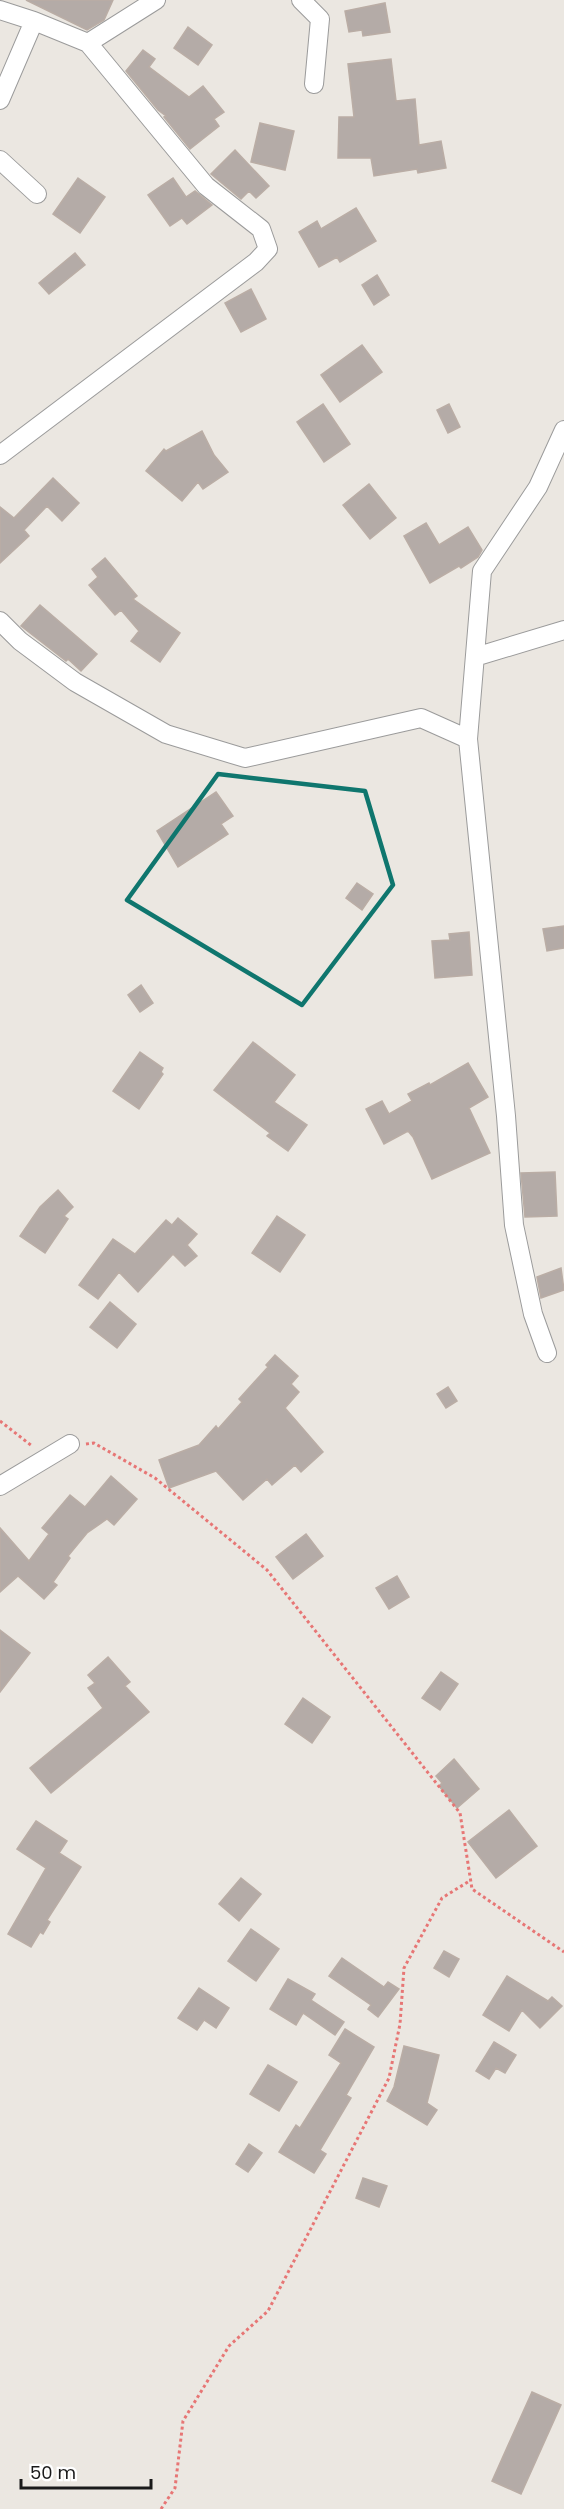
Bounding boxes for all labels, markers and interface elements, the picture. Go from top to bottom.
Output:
scale bar [21,2452,152,2490]
text: 50 m [30,2460,76,2485]

